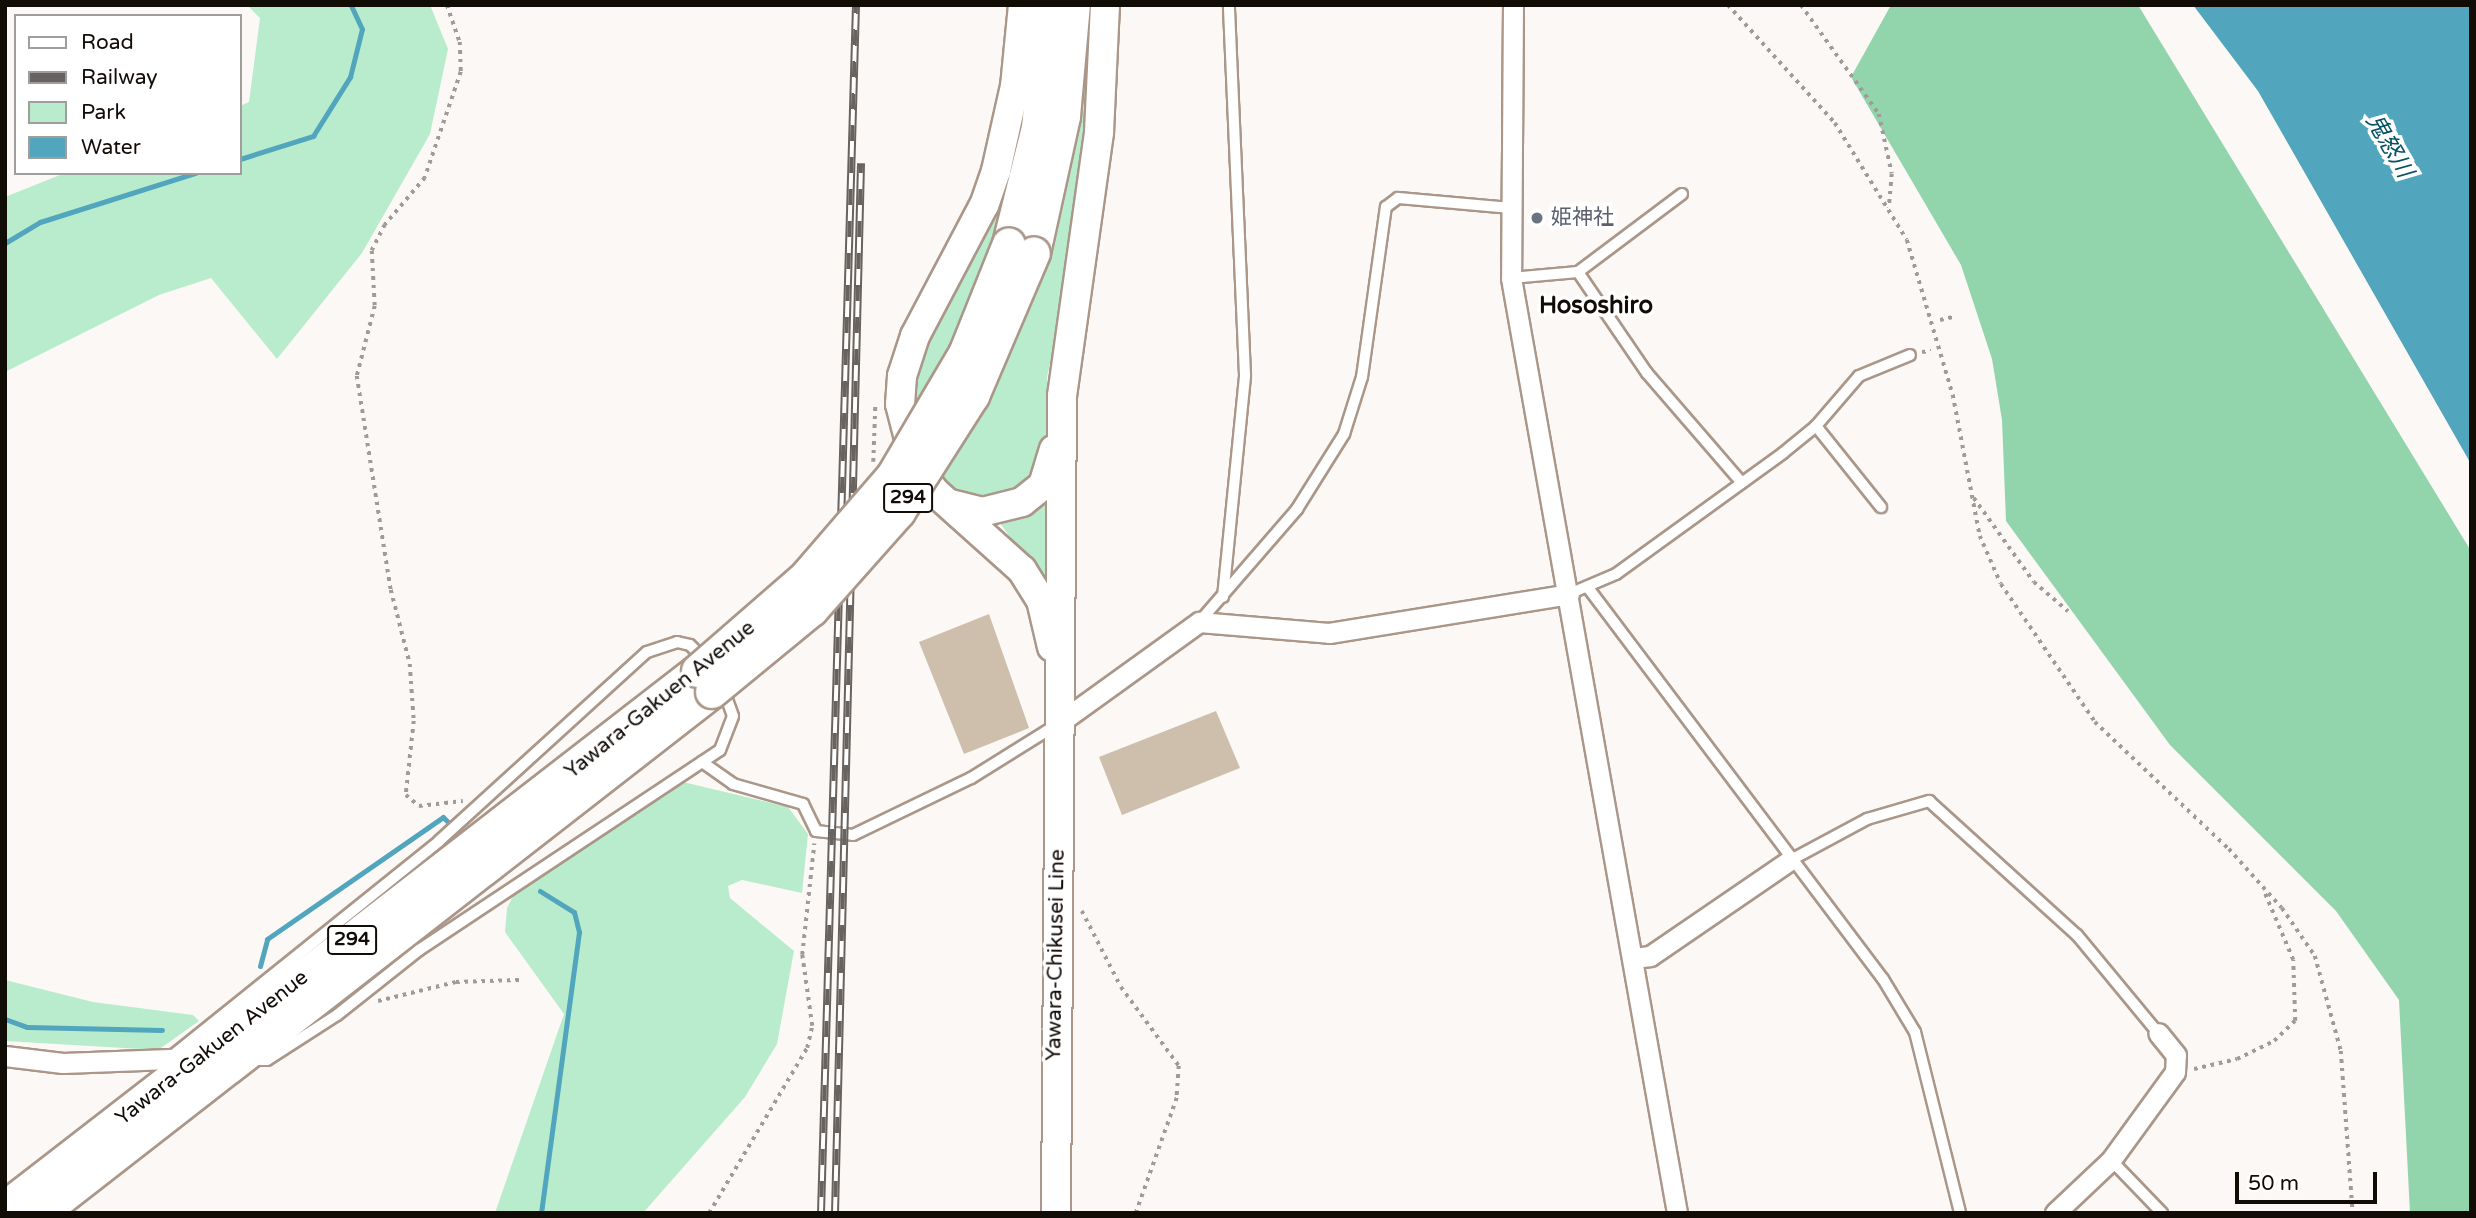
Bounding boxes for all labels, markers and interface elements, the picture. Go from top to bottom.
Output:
legend [14,14,242,175]
text: Road [81,30,134,55]
text: Railway [81,65,158,90]
text: Park [81,100,126,125]
water label: 鬼怒川 [2360,109,2418,183]
text: Water [81,135,141,160]
place label: 姫神社 [1551,205,1614,231]
marker: 姫神社 [1529,210,1545,226]
district label: Hososhiro [1539,292,1653,320]
road number: 294 [882,482,934,513]
street label: Yawara-Gakuen Avenue [560,616,760,784]
street label: Yawara-Chikusei Line [1042,849,1070,1061]
road number: 294 [326,924,378,956]
street label: Yawara-Gakuen Avenue [111,965,313,1131]
scale bar [2238,1158,2380,1202]
text: 50 m [2248,1171,2299,1196]

